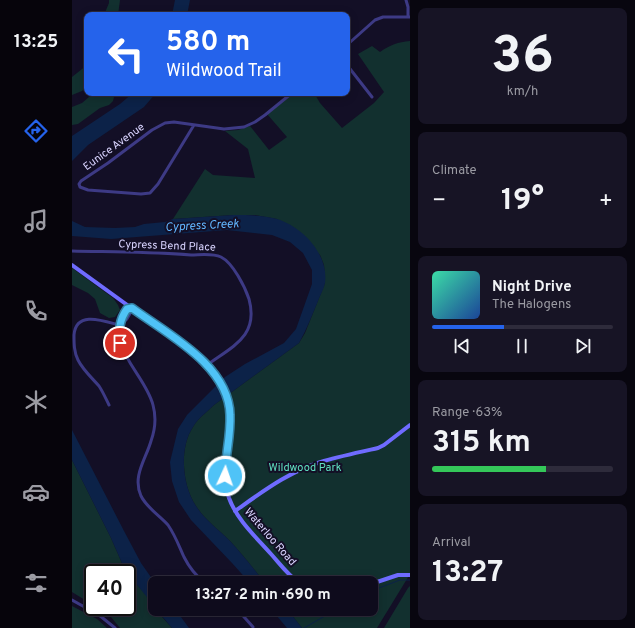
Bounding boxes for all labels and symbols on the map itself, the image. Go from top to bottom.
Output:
street label: Eunice Avenue [81,120,147,174]
water label: Cypress Creek [165,216,240,236]
street label: Cypress Bend Place [118,237,216,255]
pin [103,326,137,360]
position arrow [204,455,246,497]
park label: Wildwood Park [269,461,342,475]
street label: Waterloo Road [241,505,299,569]
speed limit sign: 40 [84,564,136,616]

